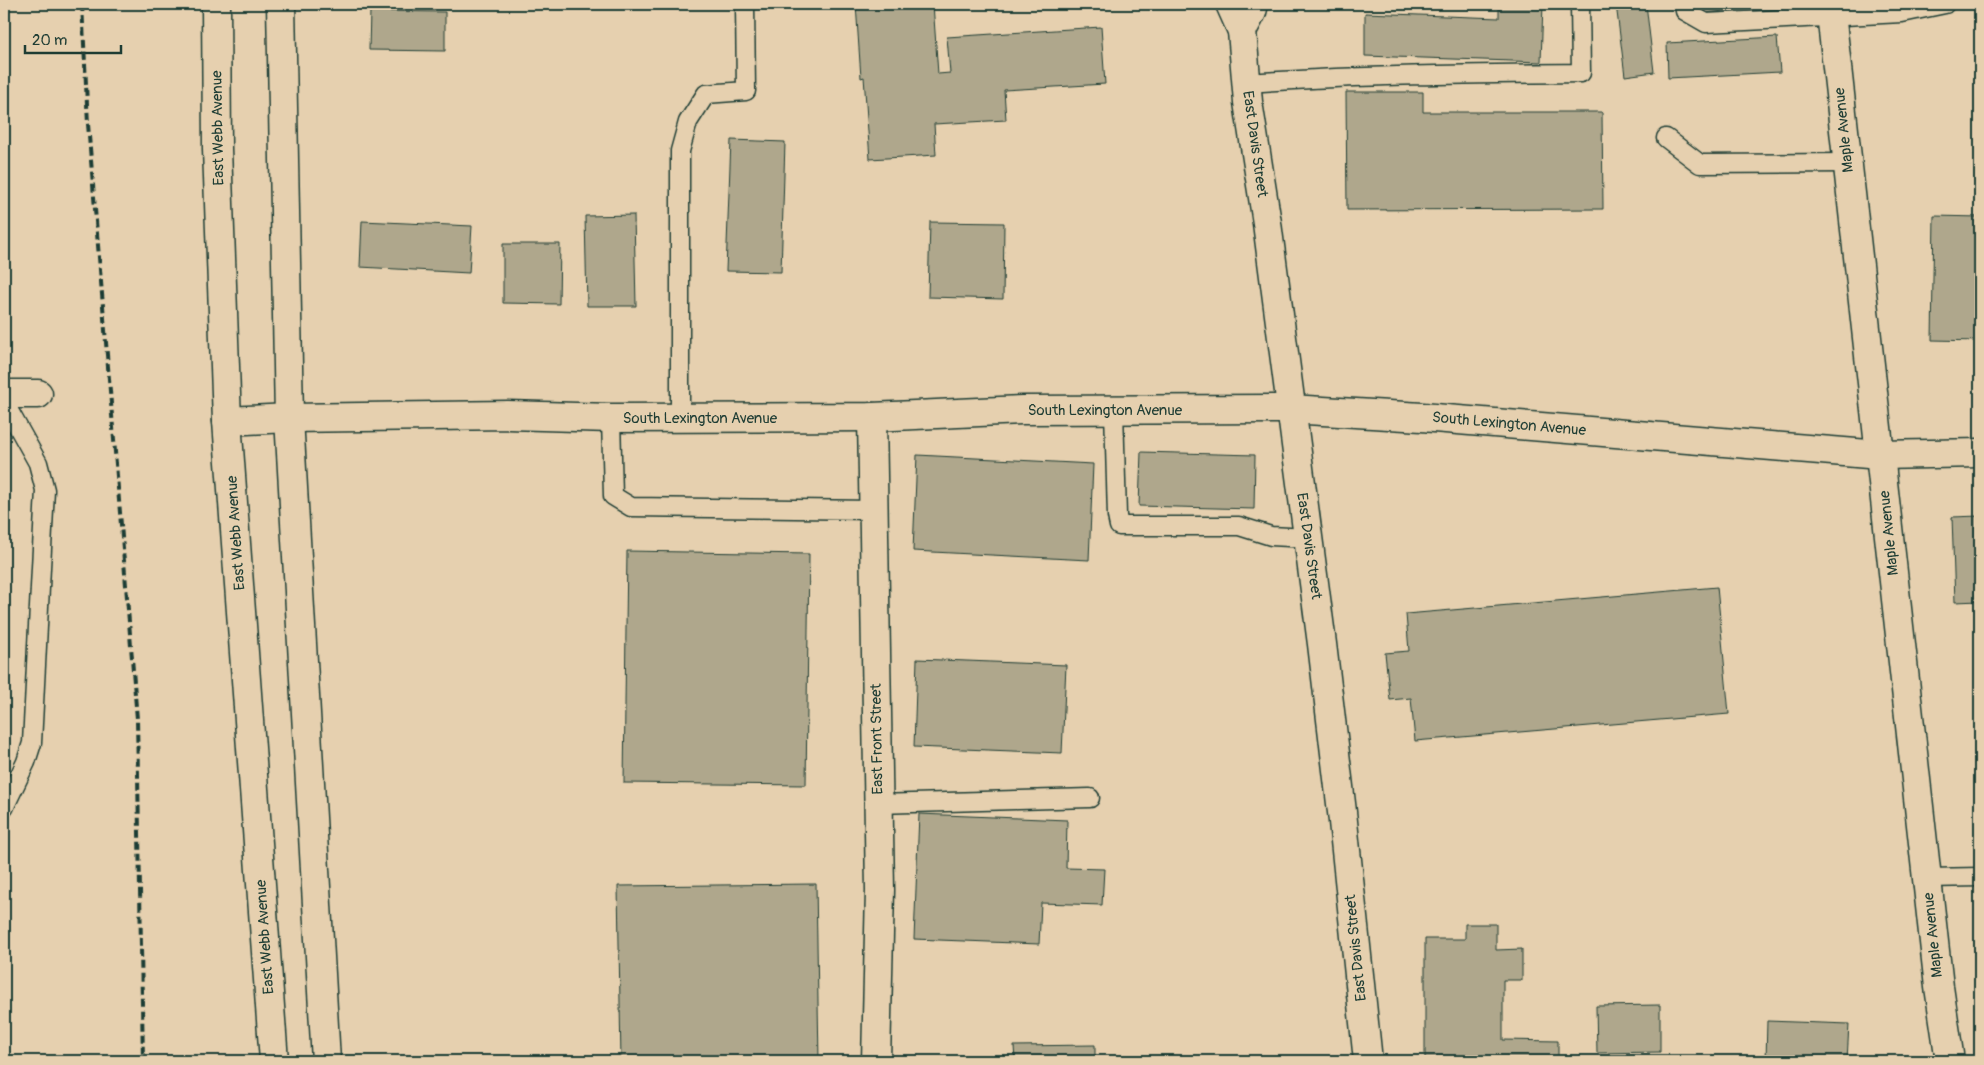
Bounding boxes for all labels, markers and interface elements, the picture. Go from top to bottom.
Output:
scale bar [25,22,121,54]
text: 20 m [32,31,67,50]
street label: East Webb Avenue [207,70,229,186]
street label: Maple Avenue [1830,86,1858,173]
street label: East Davis Street [1238,90,1272,199]
street label: South Lexington Avenue [1028,401,1183,420]
street label: South Lexington Avenue [1431,408,1587,440]
street label: South Lexington Avenue [623,409,778,428]
street label: East Webb Avenue [222,474,249,591]
street label: Maple Avenue [1875,489,1903,576]
street label: East Davis Street [1292,492,1326,601]
street label: East Front Street [867,682,887,795]
street label: East Webb Avenue [251,878,278,995]
street label: Maple Avenue [1919,891,1947,978]
street label: East Davis Street [1341,893,1371,1002]

